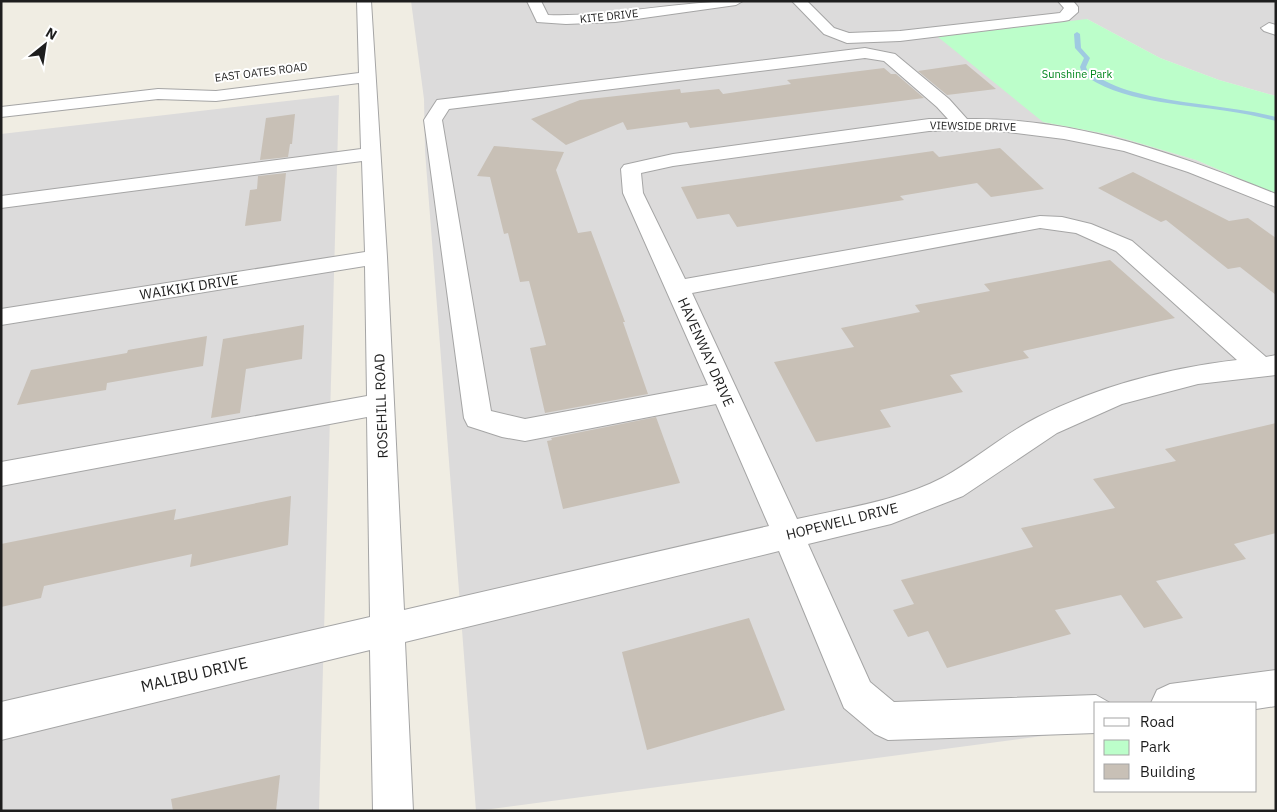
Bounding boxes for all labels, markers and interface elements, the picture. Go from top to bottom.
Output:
street label: KITE DRIVE [579,6,639,26]
north arrow [20,20,70,70]
text: N [43,23,60,44]
street label: EAST OATES ROAD [214,59,308,85]
park label: Sunshine Park [1042,67,1112,81]
street label: VIEWSIDE DRIVE [930,118,1016,134]
street label: WAIKIKI DRIVE [138,270,240,304]
street label: HAVENWAY DRIVE [674,295,738,409]
street label: ROSEHILL ROAD [370,353,392,459]
street label: HOPEWELL DRIVE [784,498,900,544]
street label: MALIBU DRIVE [139,652,249,696]
legend [1094,702,1257,792]
text: Road [1140,712,1175,731]
text: Park [1140,737,1170,756]
text: Building [1140,762,1195,781]

